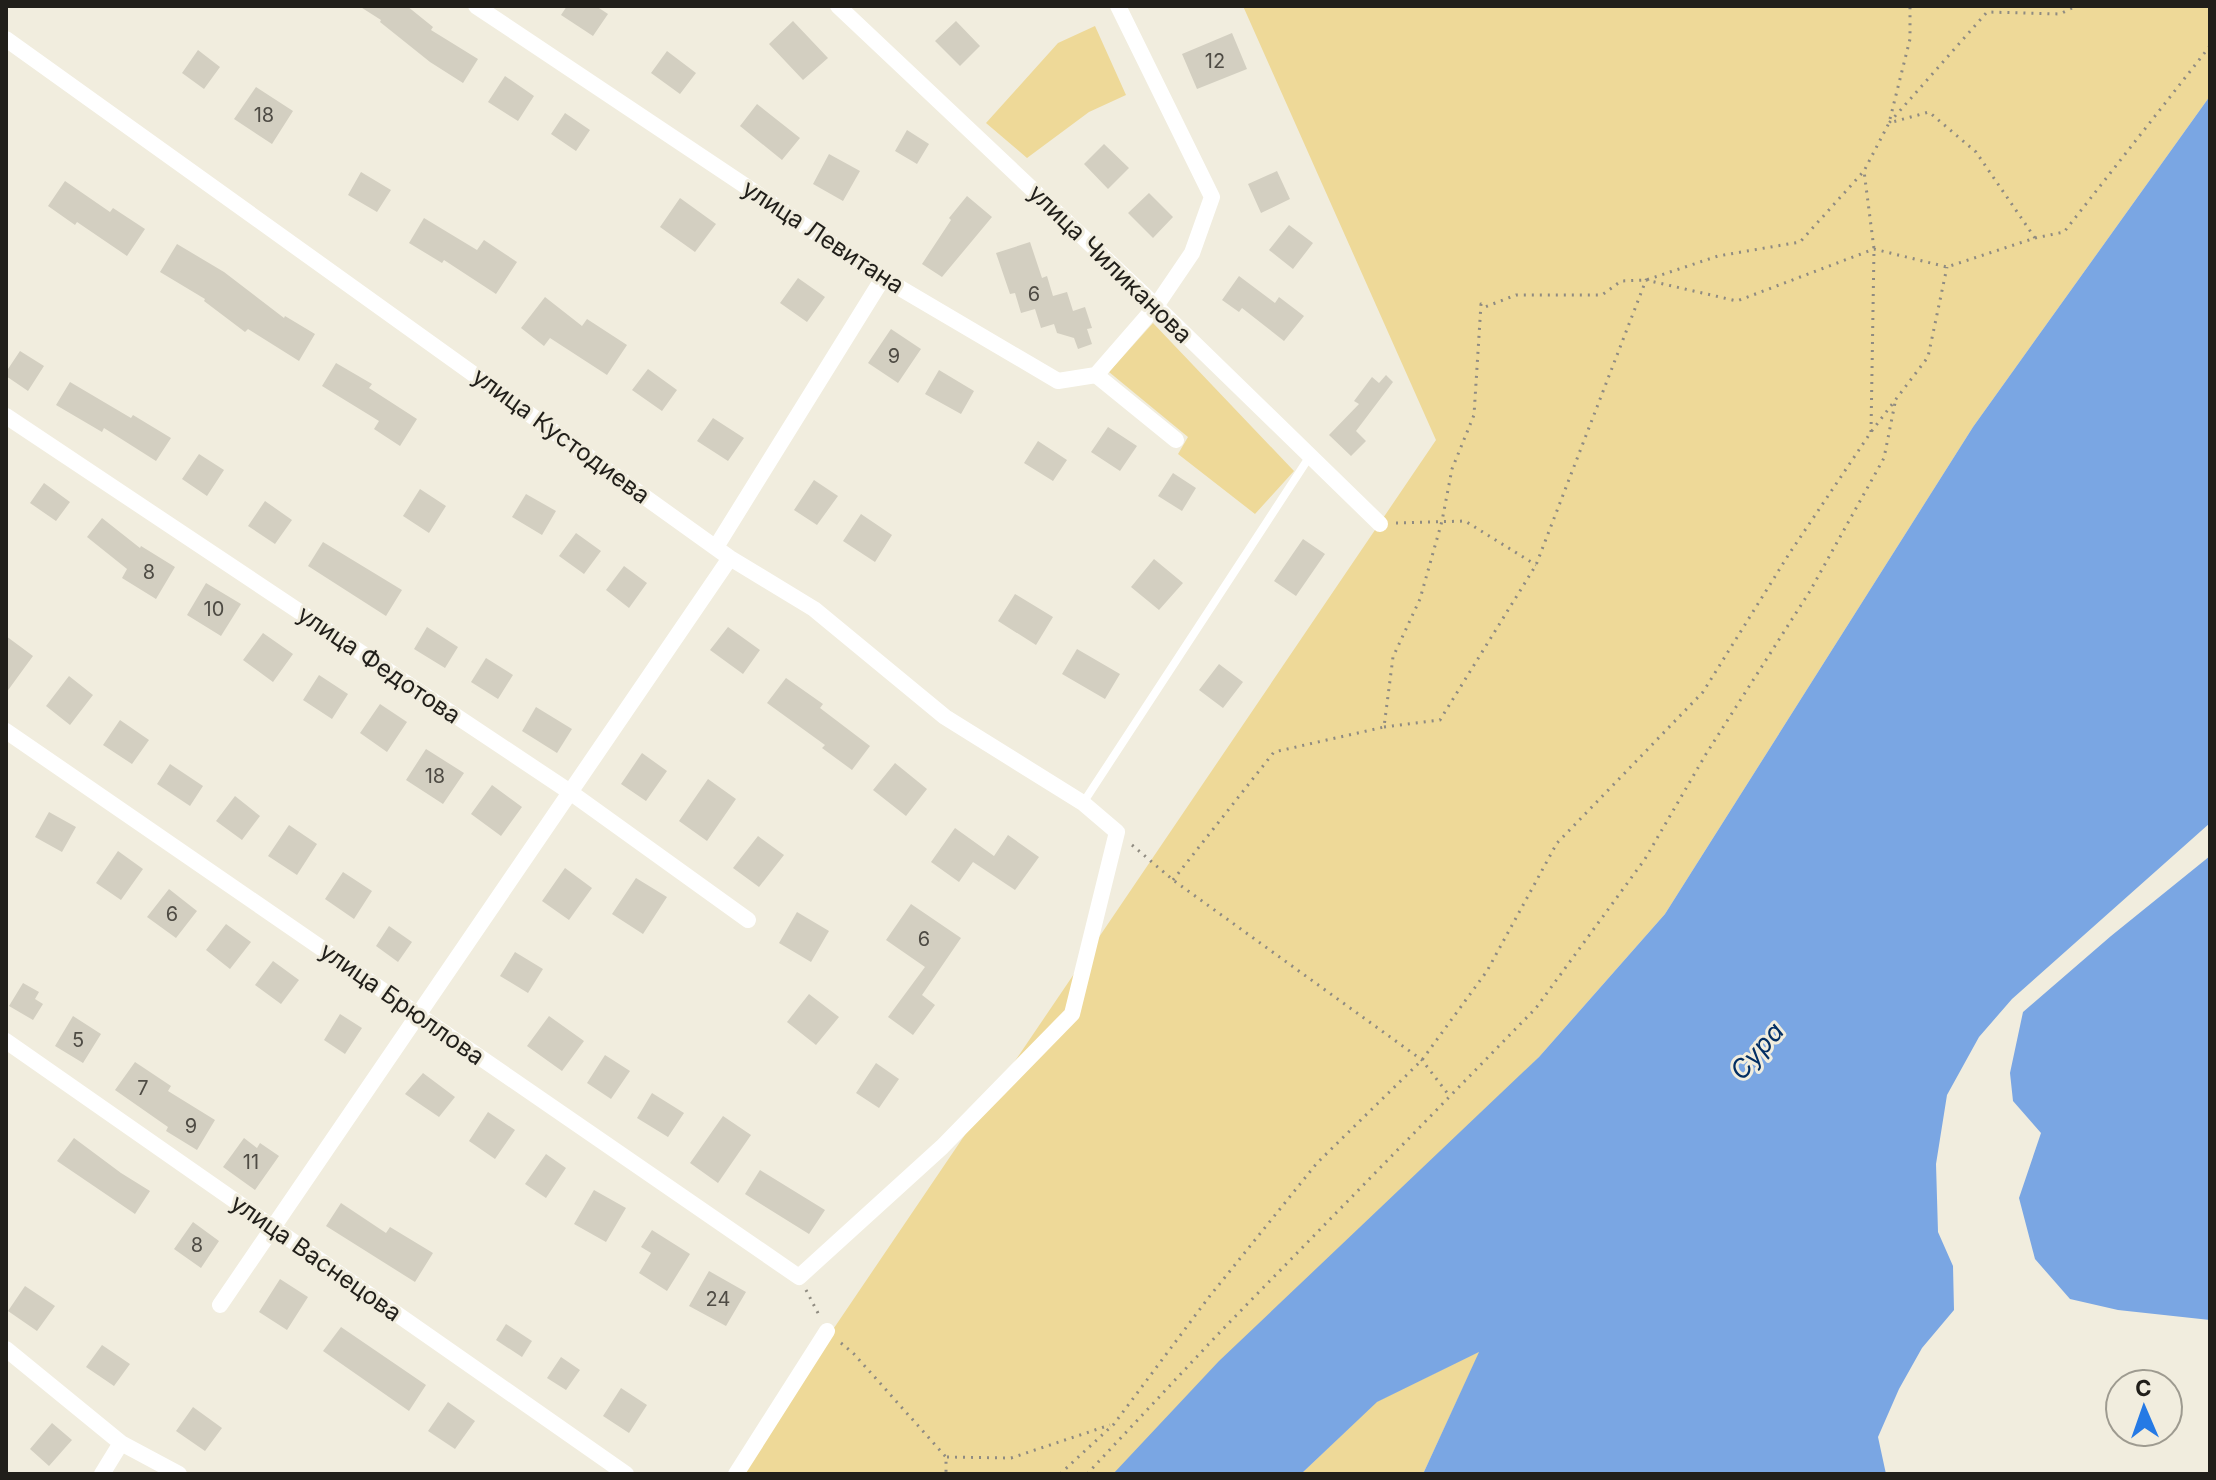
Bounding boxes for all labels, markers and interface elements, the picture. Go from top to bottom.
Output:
house number: 12 [1205,49,1225,73]
house number: 18 [254,103,274,127]
street label: улица Левитана [737,174,910,300]
street label: улица Чиликанова [1023,178,1198,349]
house number: 6 [1028,282,1040,306]
house number: 9 [888,344,900,368]
street label: улица Кустодиева [467,361,656,510]
house number: 8 [143,560,155,584]
house number: 10 [204,597,224,621]
street label: улица Федотова [292,599,466,730]
house number: 18 [425,764,445,788]
house number: 6 [166,902,178,926]
house number: 6 [918,927,930,951]
street label: улица Брюллова [314,936,490,1071]
water label: Сура [1723,1016,1790,1086]
house number: 5 [72,1028,84,1052]
house number: 7 [137,1076,149,1100]
house number: 9 [185,1114,197,1138]
house number: 11 [243,1150,259,1174]
street label: улица Васнецова [225,1188,407,1327]
house number: 8 [191,1233,203,1257]
house number: 24 [706,1287,730,1311]
north arrow [2104,1368,2184,1448]
text: С [2135,1375,2152,1401]

